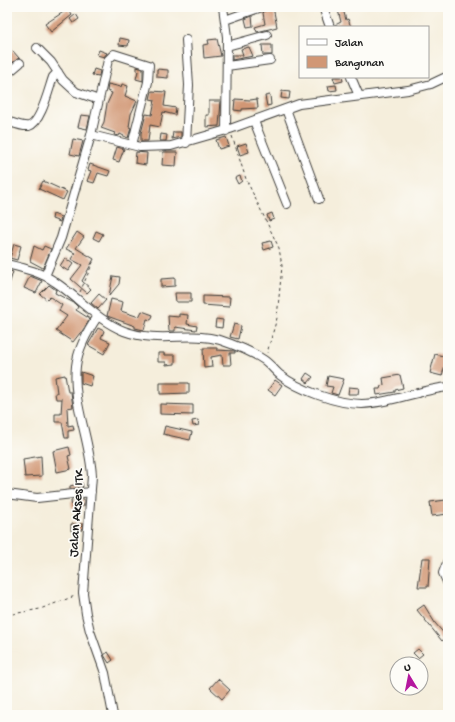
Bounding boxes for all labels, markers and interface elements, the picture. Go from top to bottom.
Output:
legend [299,26,429,78]
text: Jalan [335,37,363,51]
text: Bangunan [334,57,384,71]
street label: Jalan Akses ITK [66,467,89,558]
north arrow [389,656,429,696]
text: U [403,662,412,675]

